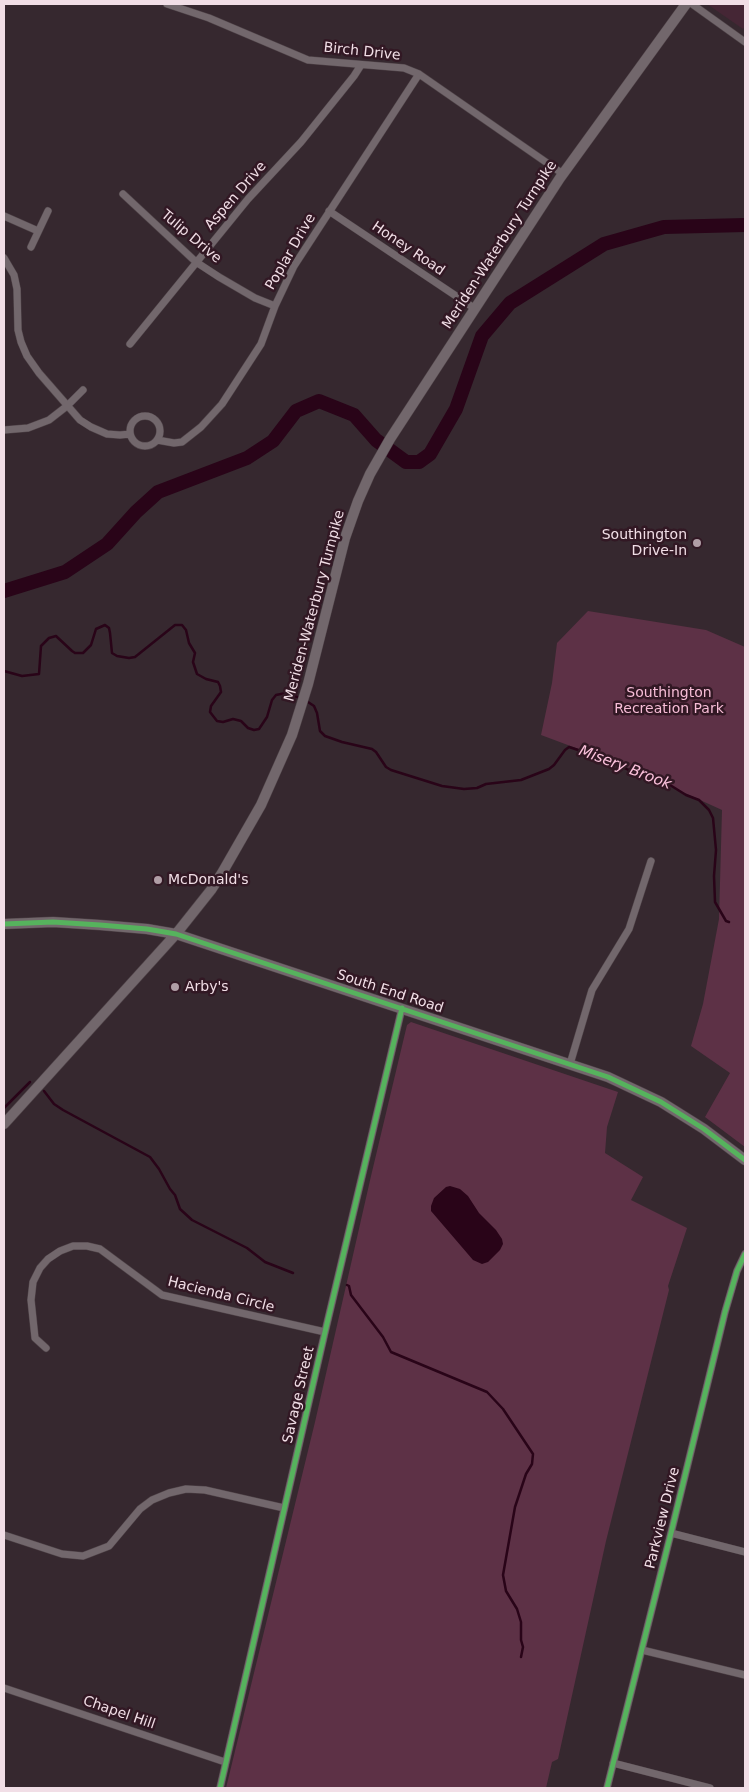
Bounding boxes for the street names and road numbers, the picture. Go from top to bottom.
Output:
street label: Birch Drive [323,40,401,64]
street label: Aspen Drive [202,158,270,234]
street label: Meriden-Waterbury Turnpike [439,158,561,332]
street label: Tulip Drive [157,207,225,267]
street label: Poplar Drive [262,211,320,293]
street label: Honey Road [368,218,448,280]
street label: Meriden-Waterbury Turnpike [281,508,349,704]
street label: South End Road [334,967,446,1017]
street label: Hacienda Circle [166,1274,276,1316]
street label: Savage Street [280,1345,318,1445]
street label: Parkview Drive [642,1465,684,1571]
street label: Chapel Hill [81,1693,157,1733]

